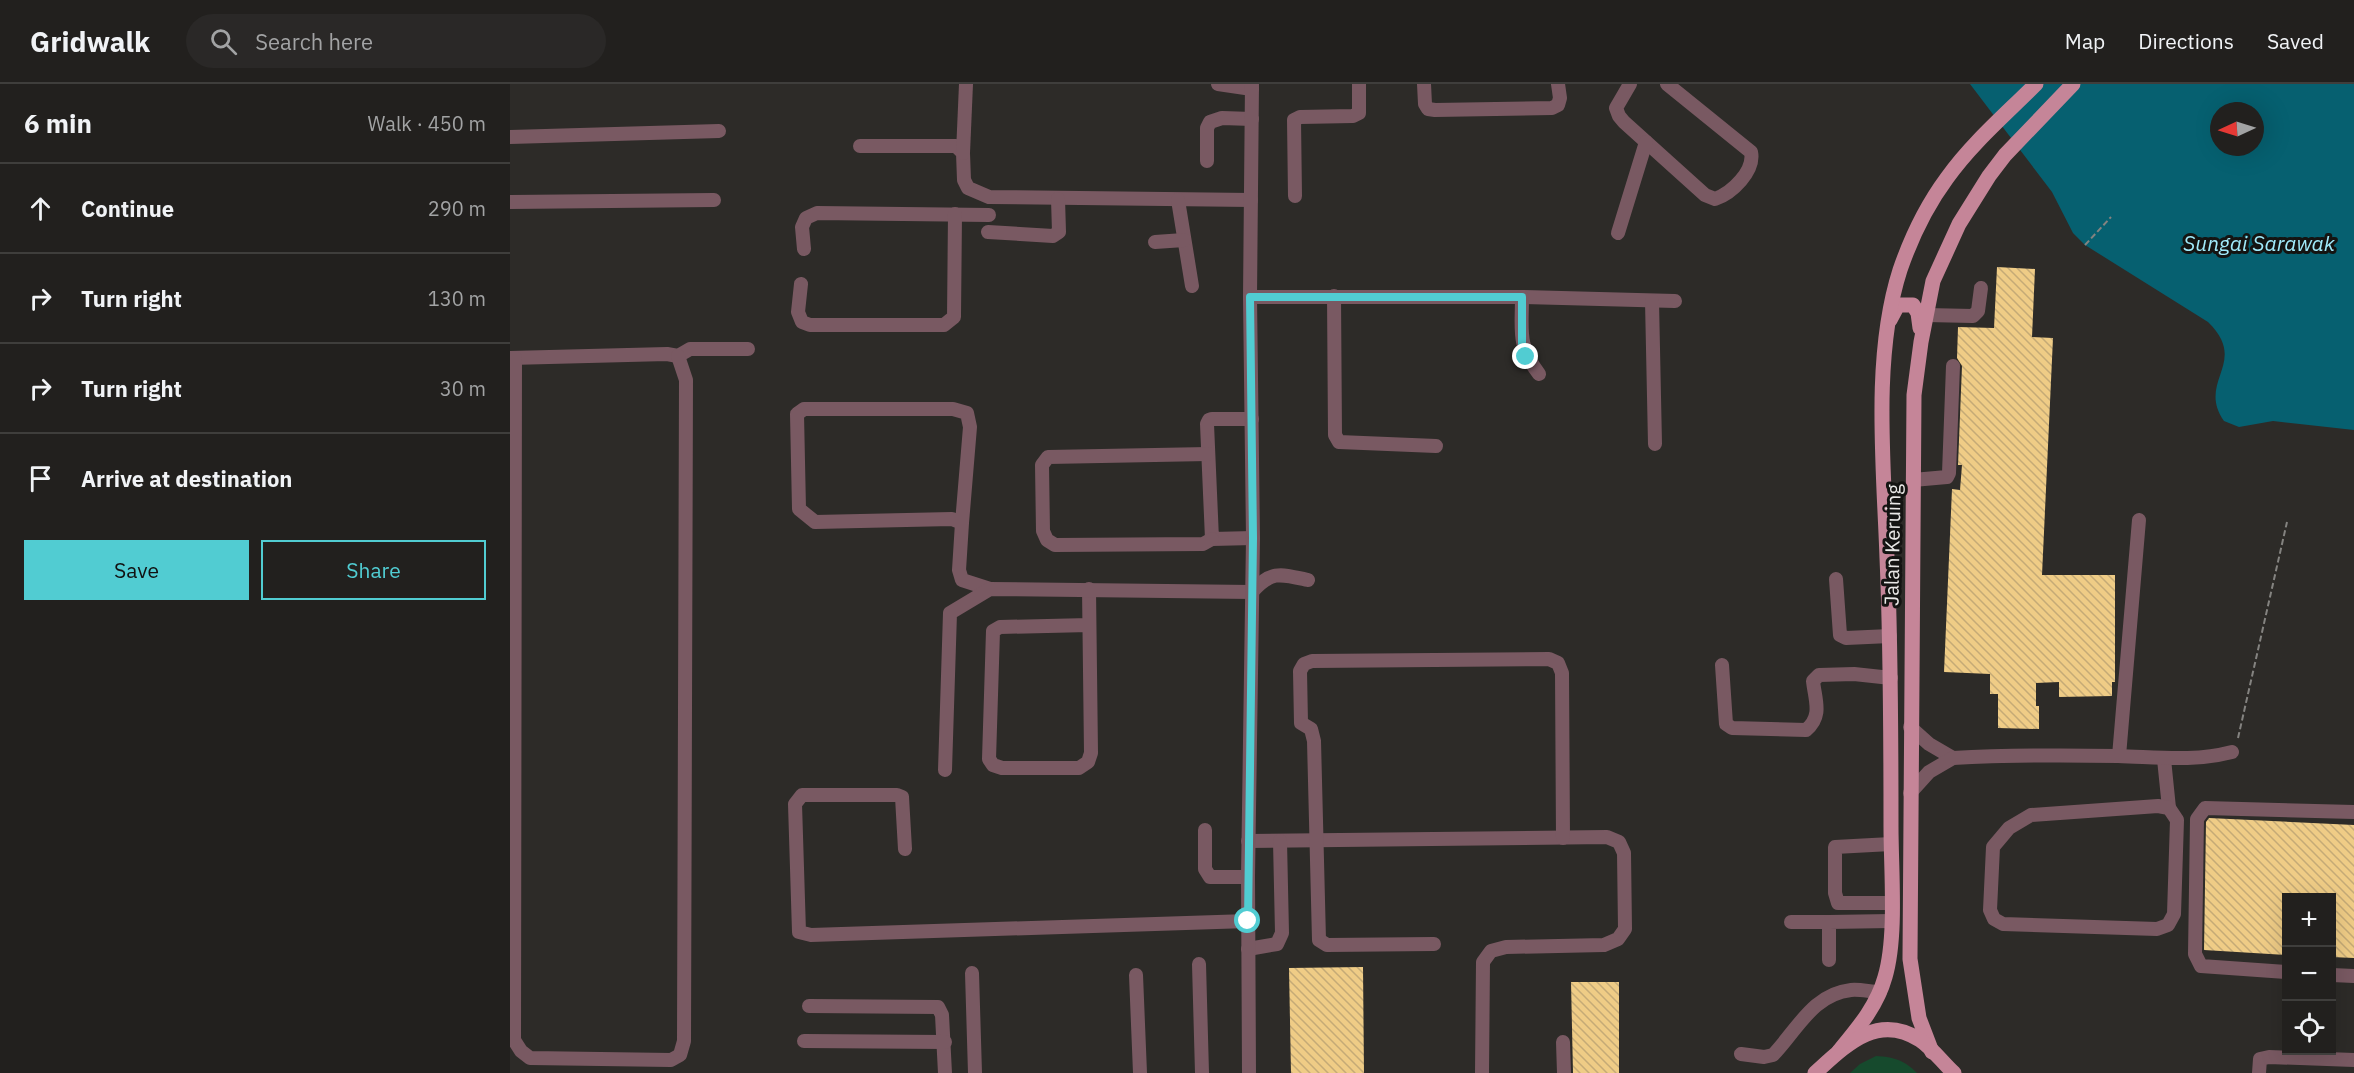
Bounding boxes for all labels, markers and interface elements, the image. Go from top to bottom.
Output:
search box [186,14,606,68]
text: Gridwalk [30,23,150,60]
icon: search [207,25,240,58]
text: Search here [255,27,373,56]
text: Map [2065,27,2105,55]
text: Directions [2138,27,2234,55]
text: Saved [2267,27,2324,55]
north arrow [2210,102,2264,156]
text: 6 min [24,106,92,140]
text: Walk · 450 m [368,110,486,137]
icon: ahead [24,192,57,225]
text: Continue [81,194,174,223]
text: 290 m [428,195,486,222]
water label: Sungai Sarawak [2183,229,2336,257]
icon: right [24,282,57,315]
text: Turn right [81,284,182,313]
text: 130 m [428,285,486,312]
route end [1512,343,1538,369]
icon: right [24,372,57,405]
text: Turn right [81,374,182,403]
text: 30 m [440,375,486,402]
icon: arrive [24,462,57,495]
text: Arrive at destination [81,464,292,493]
street label: Jalan Keruing [1877,483,1907,606]
button: Save [24,540,249,600]
button: Share [261,540,486,600]
map controls [2282,893,2336,1055]
button: + [2282,893,2336,947]
route start [1234,907,1260,933]
button: − [2282,947,2336,1001]
button: locate [2282,1001,2336,1055]

